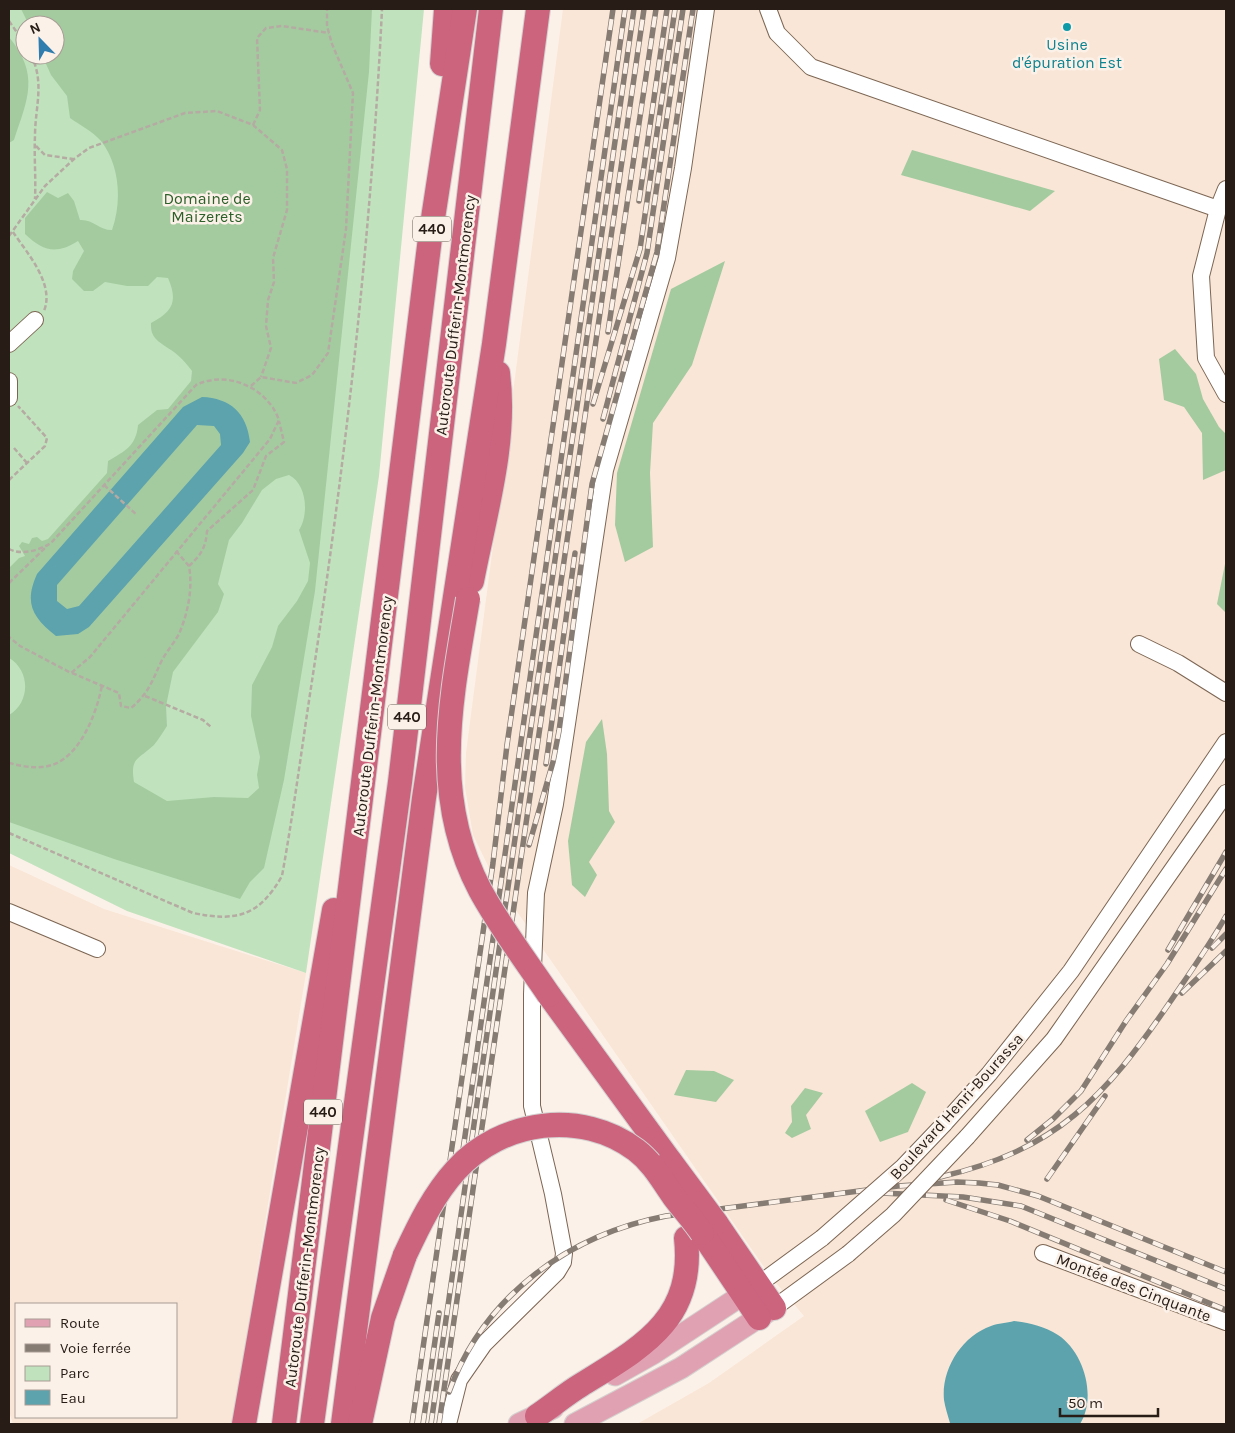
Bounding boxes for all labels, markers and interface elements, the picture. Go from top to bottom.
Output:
north arrow [15,15,65,65]
text: N [27,19,43,38]
marker: Usine d'épuration Est [1061,21,1073,33]
place label: Usine d'épuration Est [1012,35,1122,72]
park label: Domaine de Maizerets [163,189,251,226]
street label: Autoroute Dufferin-Montmorency [431,193,480,436]
road number: 440 [413,216,451,242]
street label: Autoroute Dufferin-Montmorency [348,594,397,837]
road number: 440 [388,704,426,730]
street label: Boulevard Henri-Bourassa [886,1029,1027,1183]
road number: 440 [304,1100,342,1124]
street label: Autoroute Dufferin-Montmorency [280,1145,329,1388]
street label: Montée des Cinquante [1054,1249,1214,1326]
legend [15,1303,178,1418]
text: Route [60,1314,100,1332]
text: Voie ferrée [60,1339,131,1357]
text: Parc [60,1364,90,1382]
scale bar [1060,1386,1158,1418]
text: Eau [60,1389,86,1407]
text: 50 m [1068,1394,1103,1412]

